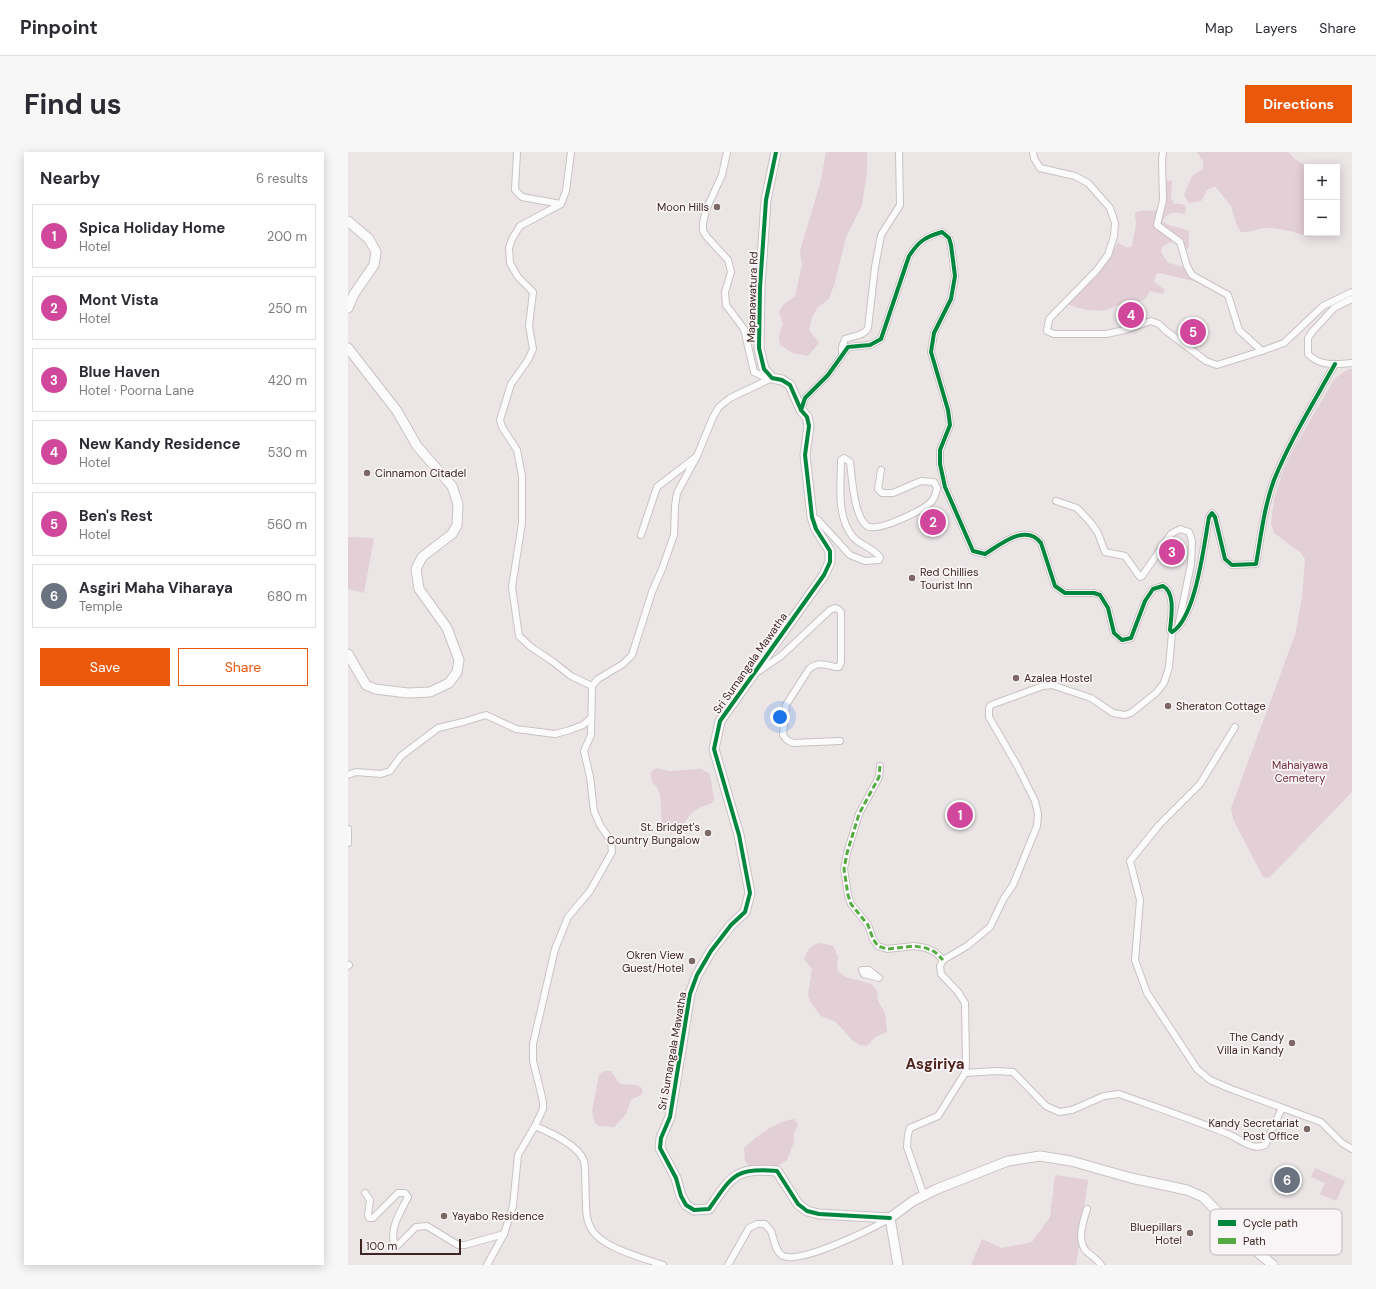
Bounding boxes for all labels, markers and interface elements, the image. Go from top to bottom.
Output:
text: Pinpoint [20,15,98,40]
text: Map [1205,19,1233,37]
text: Layers [1255,19,1297,37]
text: Share [1319,19,1356,37]
button: Directions [1245,85,1352,123]
text: Find us [24,86,122,123]
map controls [1304,164,1340,236]
button: + [1304,164,1340,200]
text: Nearby [40,167,100,189]
text: 6 results [256,170,308,187]
place label: Moon Hills [657,200,709,214]
button: − [1304,200,1340,236]
marker: Moon Hills [712,202,722,212]
text: Spica Holiday Home [79,218,225,238]
text: 1 [52,228,56,245]
text: 200 m [267,228,307,245]
text: Hotel [79,238,111,255]
street label: Mapanawatura Rd [743,251,761,343]
text: Mont Vista [79,290,158,310]
text: 2 [50,300,58,317]
text: 250 m [268,300,307,317]
pin: 4 [1118,300,1144,330]
text: Hotel [79,310,111,327]
pin: 5 [1180,317,1206,347]
text: Blue Haven [79,362,160,382]
text: 3 [50,372,58,389]
text: 420 m [268,372,307,389]
text: Hotel · Poorna Lane [79,382,194,399]
text: New Kandy Residence [79,434,241,454]
text: 4 [50,444,58,461]
text: 530 m [267,444,307,461]
text: Hotel [79,454,111,471]
place label: Cinnamon Citadel [375,466,466,480]
marker: Cinnamon Citadel [362,468,372,478]
text: Ben's Rest [79,506,153,526]
pin: 2 [920,507,946,537]
text: 5 [50,516,58,533]
text: 560 m [267,516,307,533]
text: Hotel [79,526,111,543]
pin: 3 [1159,537,1185,567]
place label: Red Chillies Tourist Inn [920,565,978,592]
marker: Red Chillies Tourist Inn [907,573,917,583]
text: Asgiri Maha Viharaya [79,578,233,598]
text: 6 [50,588,58,605]
text: 680 m [267,588,307,605]
text: Temple [79,598,123,615]
street label: Sri Sumangala Mawatha [710,610,790,716]
button: Save [40,648,170,686]
button: Share [178,648,308,686]
place label: Azalea Hostel [1024,671,1092,685]
marker: Azalea Hostel [1011,673,1021,683]
place label: Sheraton Cottage [1176,699,1266,713]
marker: Sheraton Cottage [1163,701,1173,711]
your location [770,707,790,727]
park label: Mahaiyawa Cemetery [1272,758,1328,785]
pin: 1 [947,800,973,830]
place label: St. Bridget's Country Bungalow [607,820,701,847]
marker: St. Bridget's Country Bungalow [703,828,713,838]
place label: Okren View Guest/Hotel [622,948,685,975]
marker: Okren View Guest/Hotel [687,956,697,966]
street label: Sri Sumangala Mawatha [655,991,689,1111]
place label: The Candy Villa in Kandy [1217,1030,1284,1057]
marker: The Candy Villa in Kandy [1287,1038,1297,1048]
district label: Asgiriya [905,1054,965,1074]
place label: Kandy Secretariat Post Office [1209,1116,1299,1143]
marker: Kandy Secretariat Post Office [1302,1124,1312,1134]
pin: 6 [1274,1165,1300,1195]
place label: Yayabo Residence [452,1209,544,1223]
legend [1210,1209,1342,1255]
marker: Yayabo Residence [439,1211,449,1221]
text: Cycle path [1243,1216,1298,1230]
place label: Bluepillars Hotel [1130,1220,1182,1247]
marker: Bluepillars Hotel [1185,1228,1195,1238]
text: Path [1243,1234,1266,1248]
scale bar [360,1237,461,1256]
text: 100 m [366,1239,397,1253]

